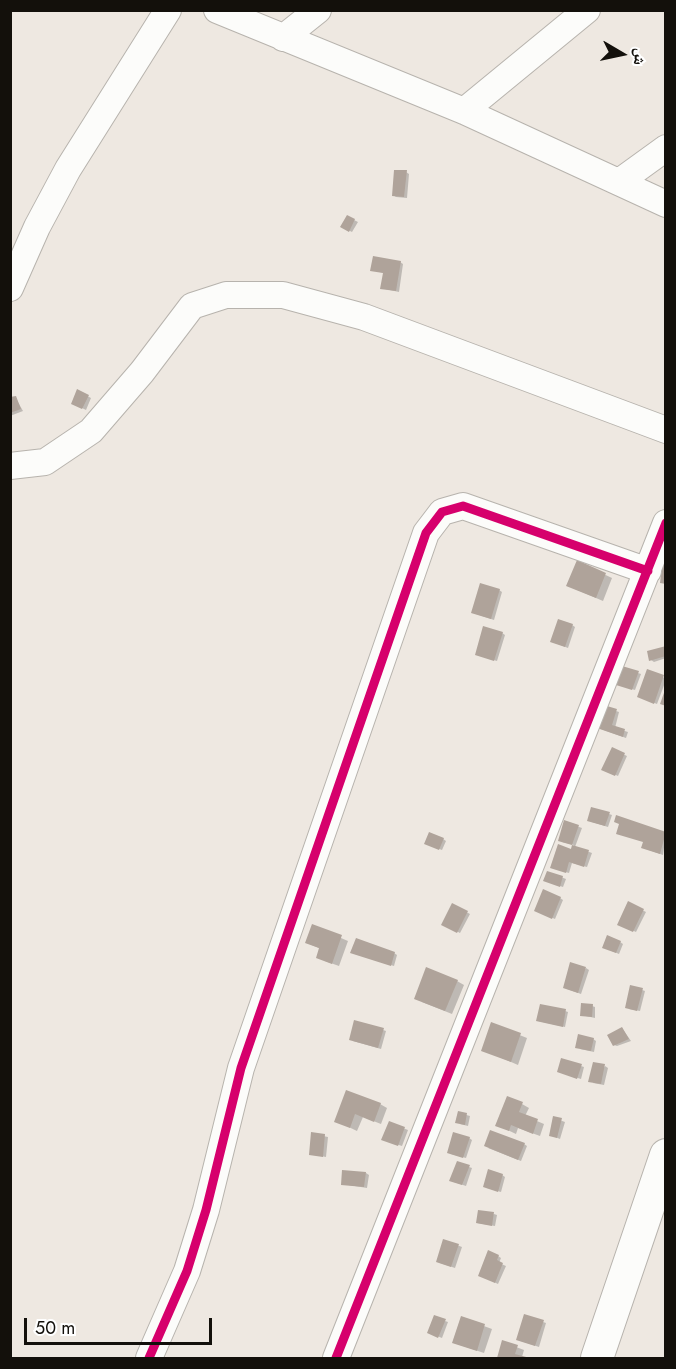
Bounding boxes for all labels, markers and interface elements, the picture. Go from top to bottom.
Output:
north arrow [592,24,652,84]
text: ش [628,47,653,67]
scale bar [27,1306,214,1344]
text: 50 m [35,1315,75,1341]

